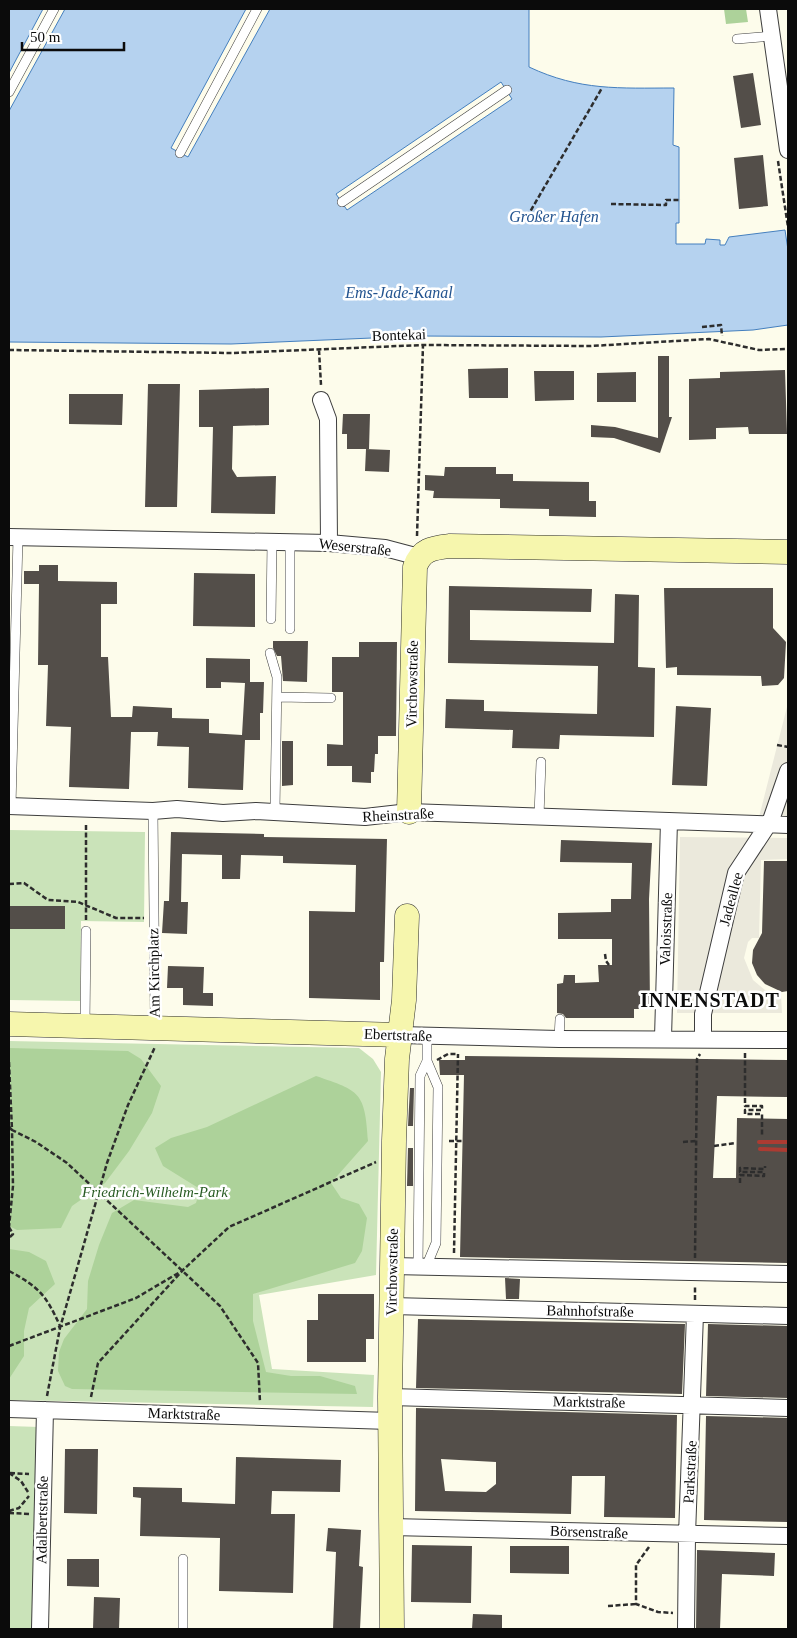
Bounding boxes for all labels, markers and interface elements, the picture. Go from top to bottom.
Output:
scale bar [22,20,125,52]
text: 50 m [30,29,61,45]
water label: Großer Hafen [509,208,599,226]
water label: Ems-Jade-Kanal [344,284,453,301]
street label: Bontekai [372,326,426,344]
street label: Weserstraße [318,535,392,559]
street label: Virchowstraße [403,640,421,728]
street label: Rheinstraße [362,805,435,825]
street label: Jadeallee [716,870,746,928]
street label: Valoisstraße [657,892,675,966]
street label: Am Kirchplatz [145,928,163,1018]
district label: INNENSTADT [640,989,780,1011]
street label: Ebertstraße [364,1026,433,1044]
park label: Friedrich-Wilhelm-Park [81,1184,228,1200]
street label: Virchowstraße [383,1228,401,1316]
street label: Bahnhofstraße [546,1302,634,1320]
street label: Marktstraße [553,1393,626,1411]
street label: Marktstraße [148,1405,221,1423]
street label: Parkstraße [680,1440,700,1504]
street label: Adalbertstraße [33,1475,51,1564]
street label: Börsenstraße [550,1523,629,1541]

